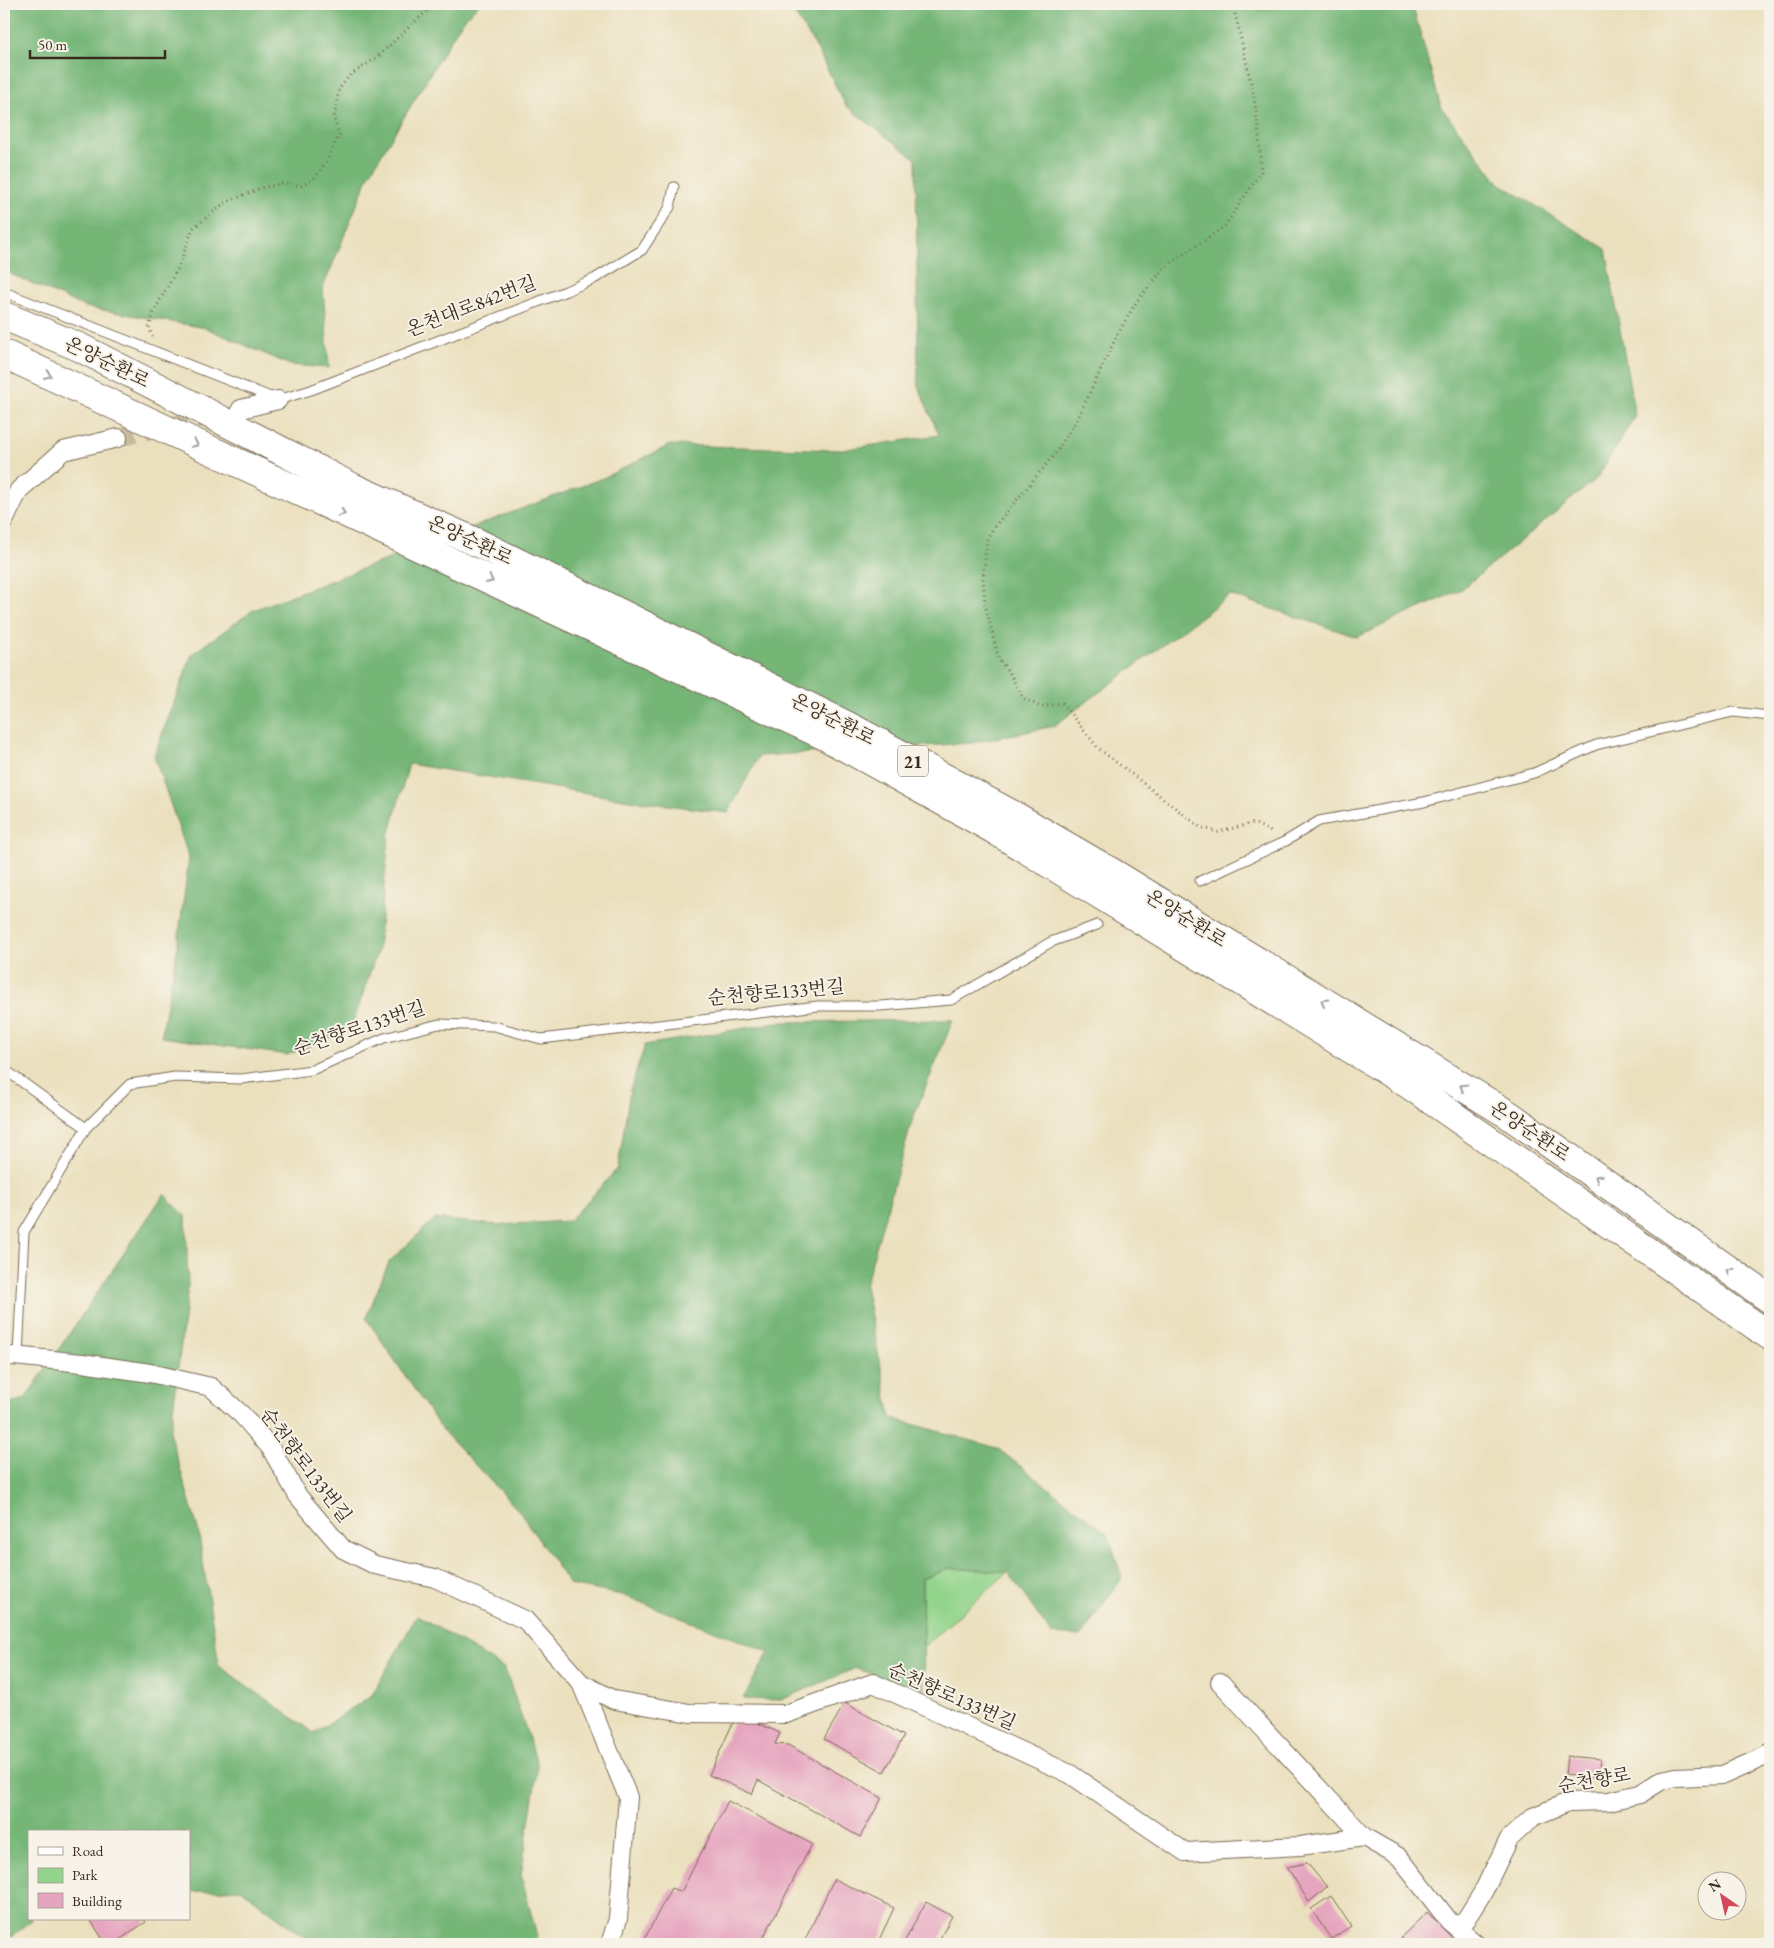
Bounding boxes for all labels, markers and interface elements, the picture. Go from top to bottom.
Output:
scale bar [30,28,165,60]
text: 50 m [38,35,67,54]
street label: 온천대로842번길 [402,270,540,342]
street label: 온양순환로 [60,331,154,393]
one-way arrow [43,369,52,379]
one-way arrow [190,438,199,448]
one-way arrow [337,507,346,517]
street label: 온양순환로 [423,509,517,571]
one-way arrow [485,574,494,585]
street label: 온양순환로 [786,687,880,751]
road number: 21 [898,746,928,776]
street label: 온양순환로 [1140,883,1232,953]
street label: 순천향로133번길 [706,974,846,1010]
street label: 순천향로133번길 [290,995,428,1061]
one-way arrow [1320,999,1329,1009]
one-way arrow [1459,1084,1468,1093]
street label: 온양순환로 [1485,1095,1575,1167]
one-way arrow [1594,1175,1603,1184]
one-way arrow [1727,1268,1736,1277]
street label: 순천향로133번길 [255,1403,357,1527]
street label: 순천향로133번길 [884,1657,1020,1735]
street label: 순천향로 [1556,1761,1632,1799]
legend [28,1830,190,1920]
text: Road [72,1841,104,1860]
text: Park [72,1865,99,1884]
north arrow [1696,1870,1746,1920]
text: N [1705,1874,1725,1896]
text: Building [72,1891,122,1910]

